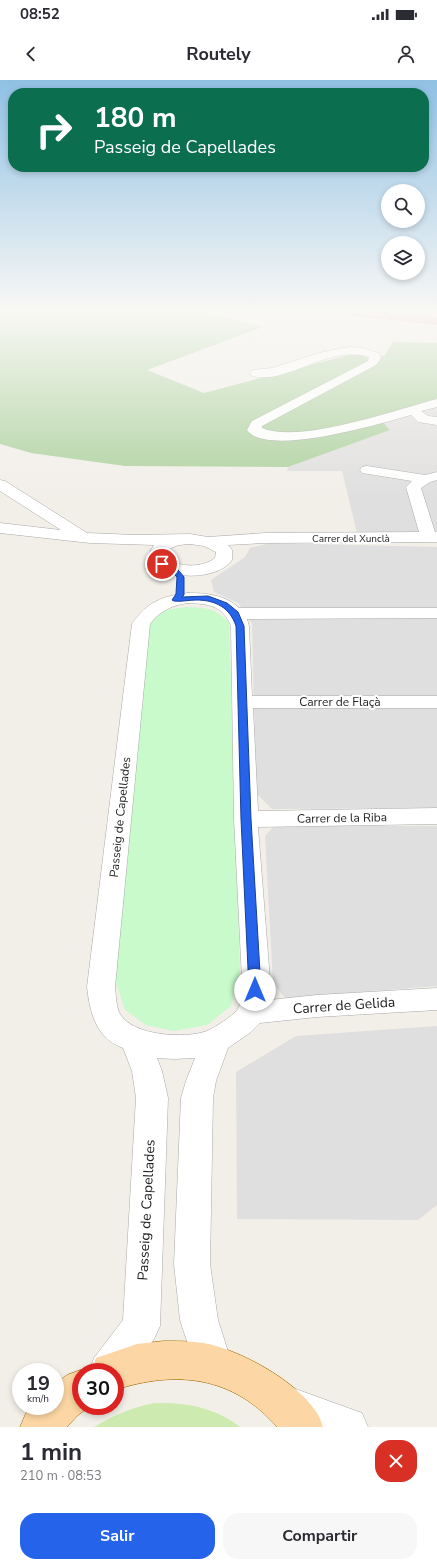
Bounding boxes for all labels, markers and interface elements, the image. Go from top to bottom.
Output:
text: 08:52 [20,4,60,24]
text: Routely [186,42,251,66]
icon: back [20,43,42,65]
icon: person [395,43,417,65]
text: 180 m [94,99,177,137]
icon: right [28,104,80,156]
text: Passeig de Capellades [94,135,276,159]
map controls [381,184,425,280]
button: search [381,184,425,228]
button: layers [381,236,425,280]
street label: Carrer del Xunclà [312,532,390,546]
pin [145,547,179,581]
icon: arrive [151,553,173,575]
street label: Carrer de Flaçà [299,694,381,710]
street label: Passeig de Capellades [106,756,134,878]
street label: Carrer de la Riba [297,809,387,827]
position arrow [234,969,276,1011]
street label: Carrer de Gelida [292,992,396,1019]
street label: Passeig de Capellades [133,1139,160,1281]
speed limit sign: 30 [72,1363,124,1415]
text: 19 [26,1370,50,1397]
text: km/h [27,1392,49,1406]
text: 1 min [20,1436,82,1468]
button: close [375,1440,417,1482]
text: 210 m · 08:53 [20,1467,102,1485]
button: Salir [20,1513,215,1559]
button: Compartir [223,1513,417,1559]

